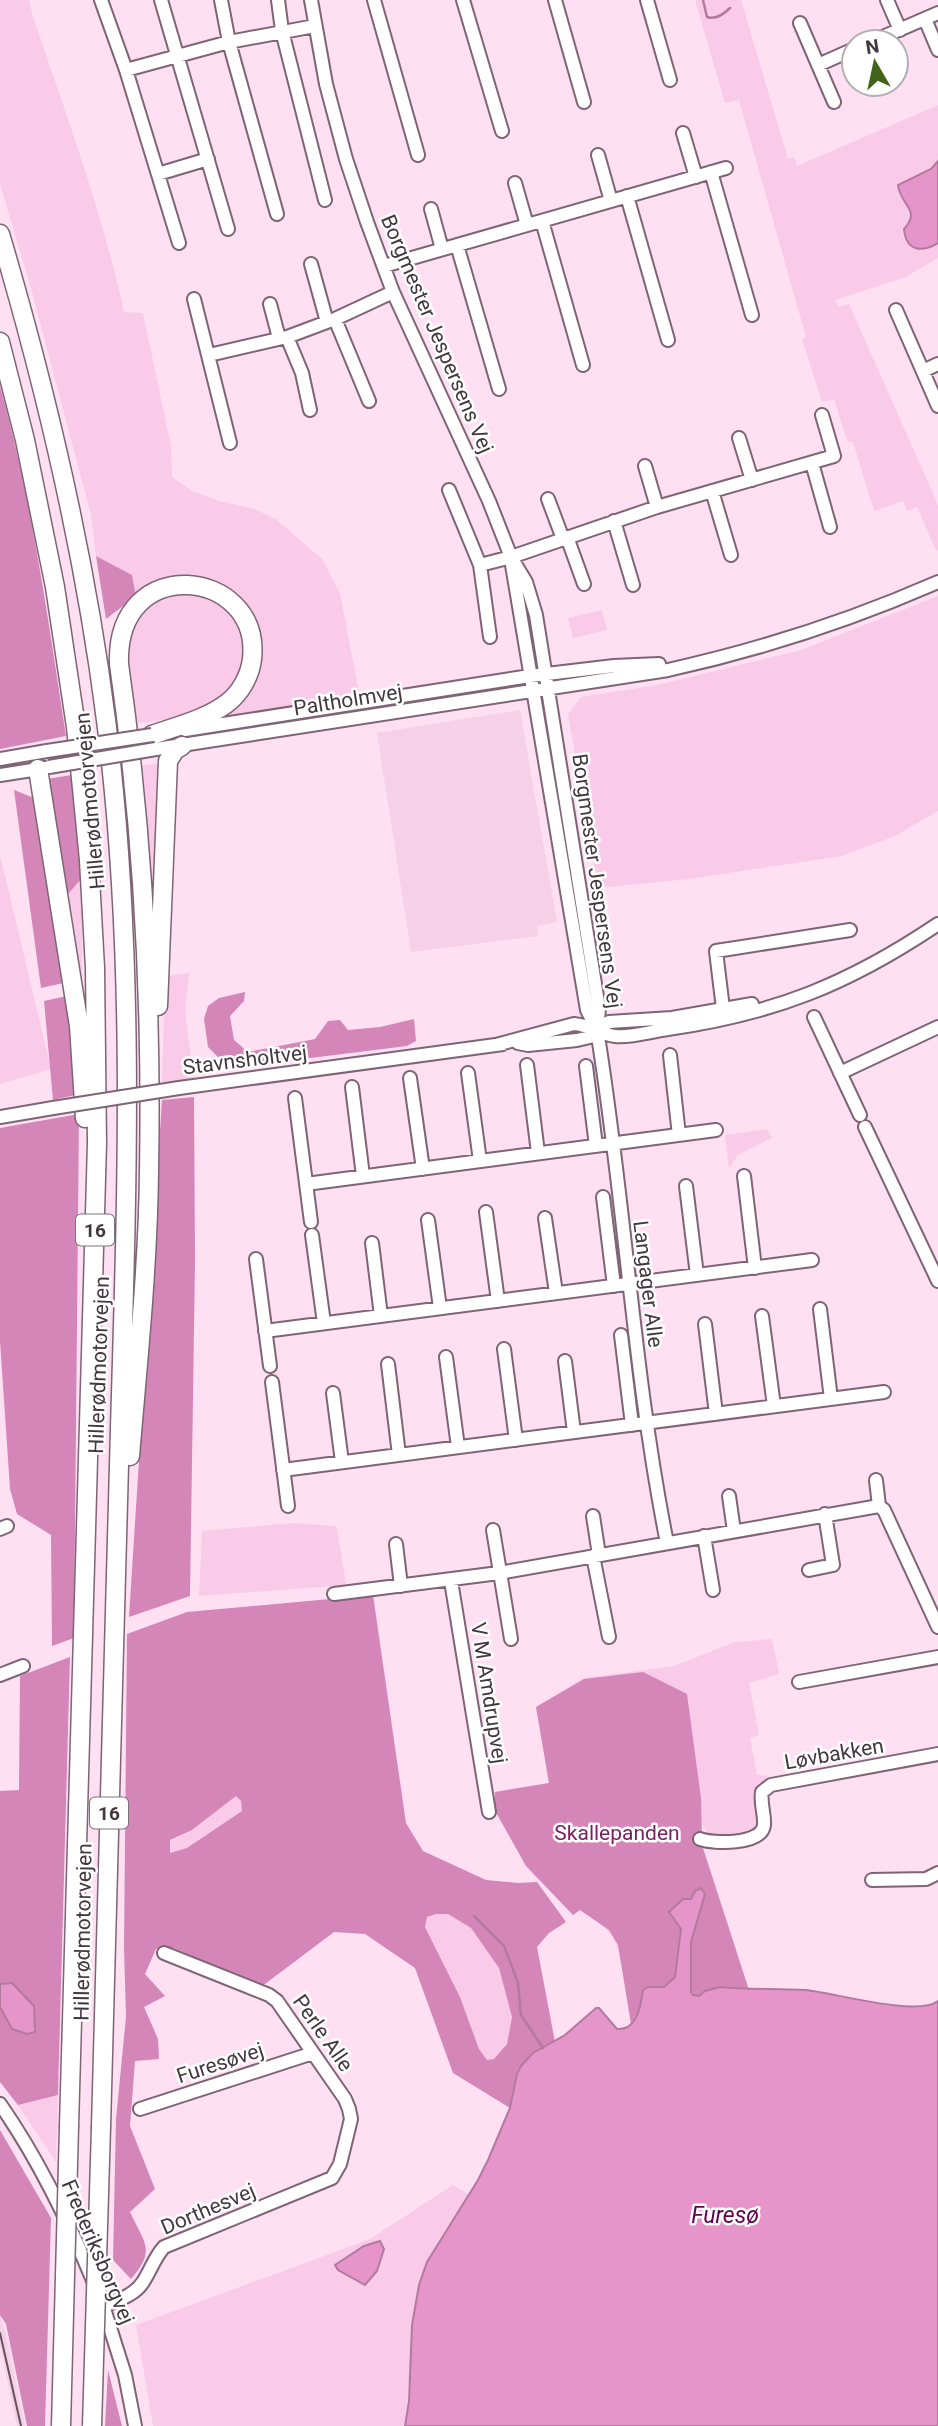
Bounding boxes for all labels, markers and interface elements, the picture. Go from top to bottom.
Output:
north arrow [840,28,910,98]
text: N [864,34,881,59]
street label: Borgmester Jespersens Vej [376,211,498,457]
street label: Paltholmvej [292,680,404,720]
street label: Hillerødmotorvejen [70,712,110,890]
street label: Borgmester Jespersens Vej [567,752,627,1010]
street label: Stavnsholtvej [182,1040,308,1080]
road number: 16 [76,1214,114,1246]
street label: Langager Alle [628,1219,668,1349]
street label: Hillerødmotorvejen [84,1276,114,1454]
street label: V M Amdrupvej [466,1621,512,1765]
street label: Løvbakken [782,1733,886,1775]
road number: 16 [90,1798,128,1828]
park label: Skallepanden [554,1821,680,1845]
street label: Hillerødmotorvejen [69,1843,97,2021]
street label: Perle Alle [288,1990,358,2076]
street label: Furesøvej [174,2038,266,2088]
street label: Frederiksborgvej [57,2176,139,2328]
street label: Dorthesvej [157,2178,259,2240]
water label: Furesø [691,2202,759,2229]

